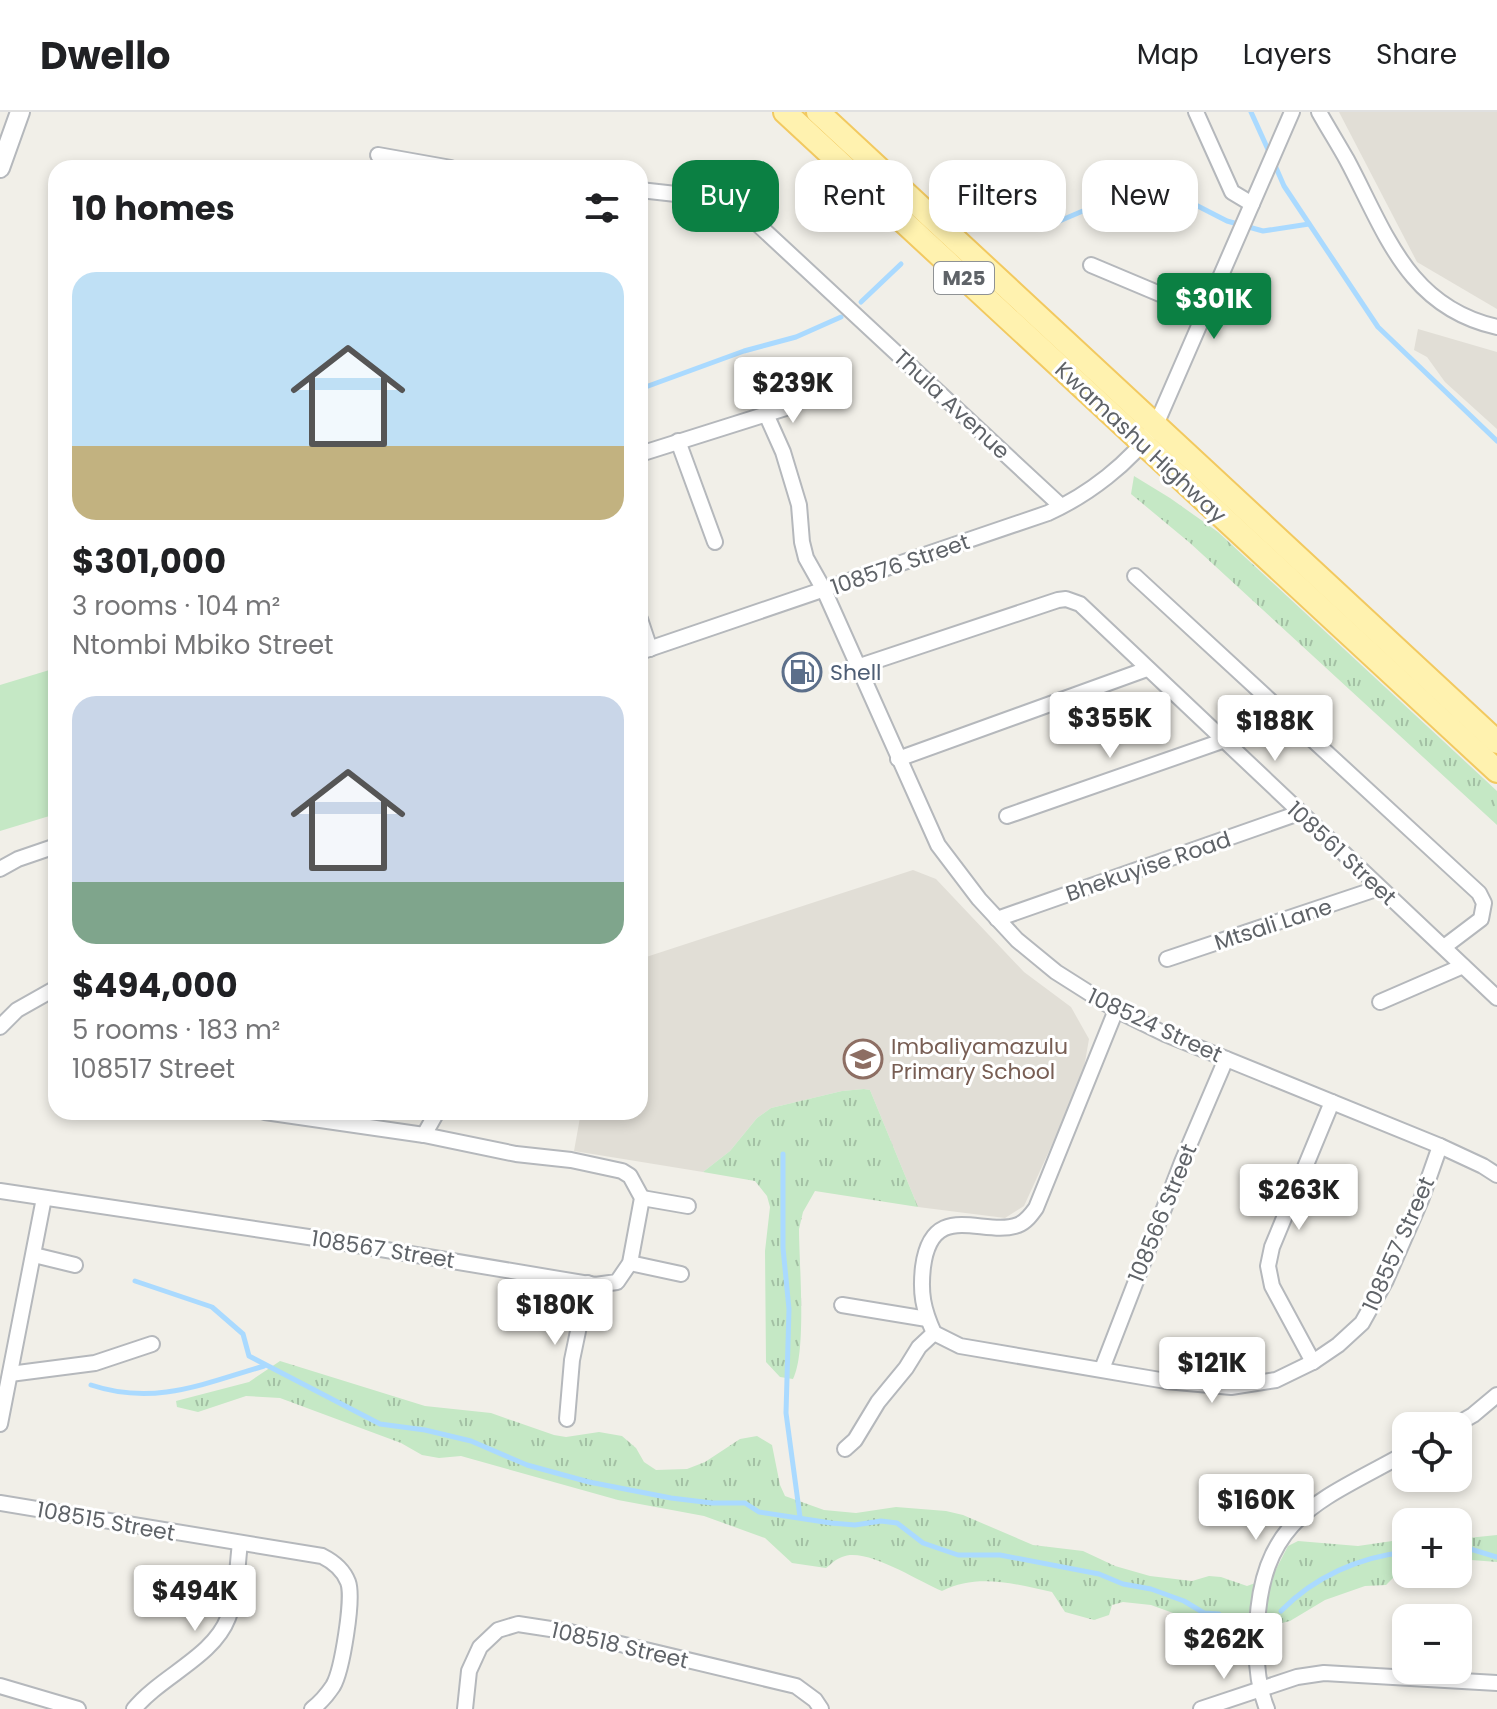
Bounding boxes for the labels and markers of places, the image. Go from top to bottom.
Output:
pin: $301K [1158,273,1270,341]
pin: $239K [737,357,849,425]
fuel station icon: Shell [781,651,823,693]
place label: Shell [830,657,881,688]
pin: $355K [1054,692,1166,760]
pin: $188K [1219,695,1331,763]
place label: Imbaliyamazulu Primary School [891,1031,1068,1087]
school or university icon: Imbaliyamazulu Primary School [842,1038,884,1080]
pin: $263K [1243,1164,1355,1232]
pin: $180K [499,1279,611,1347]
pin: $121K [1156,1337,1268,1405]
pin: $160K [1200,1474,1312,1542]
pin: $494K [139,1565,251,1633]
pin: $262K [1168,1613,1280,1681]

